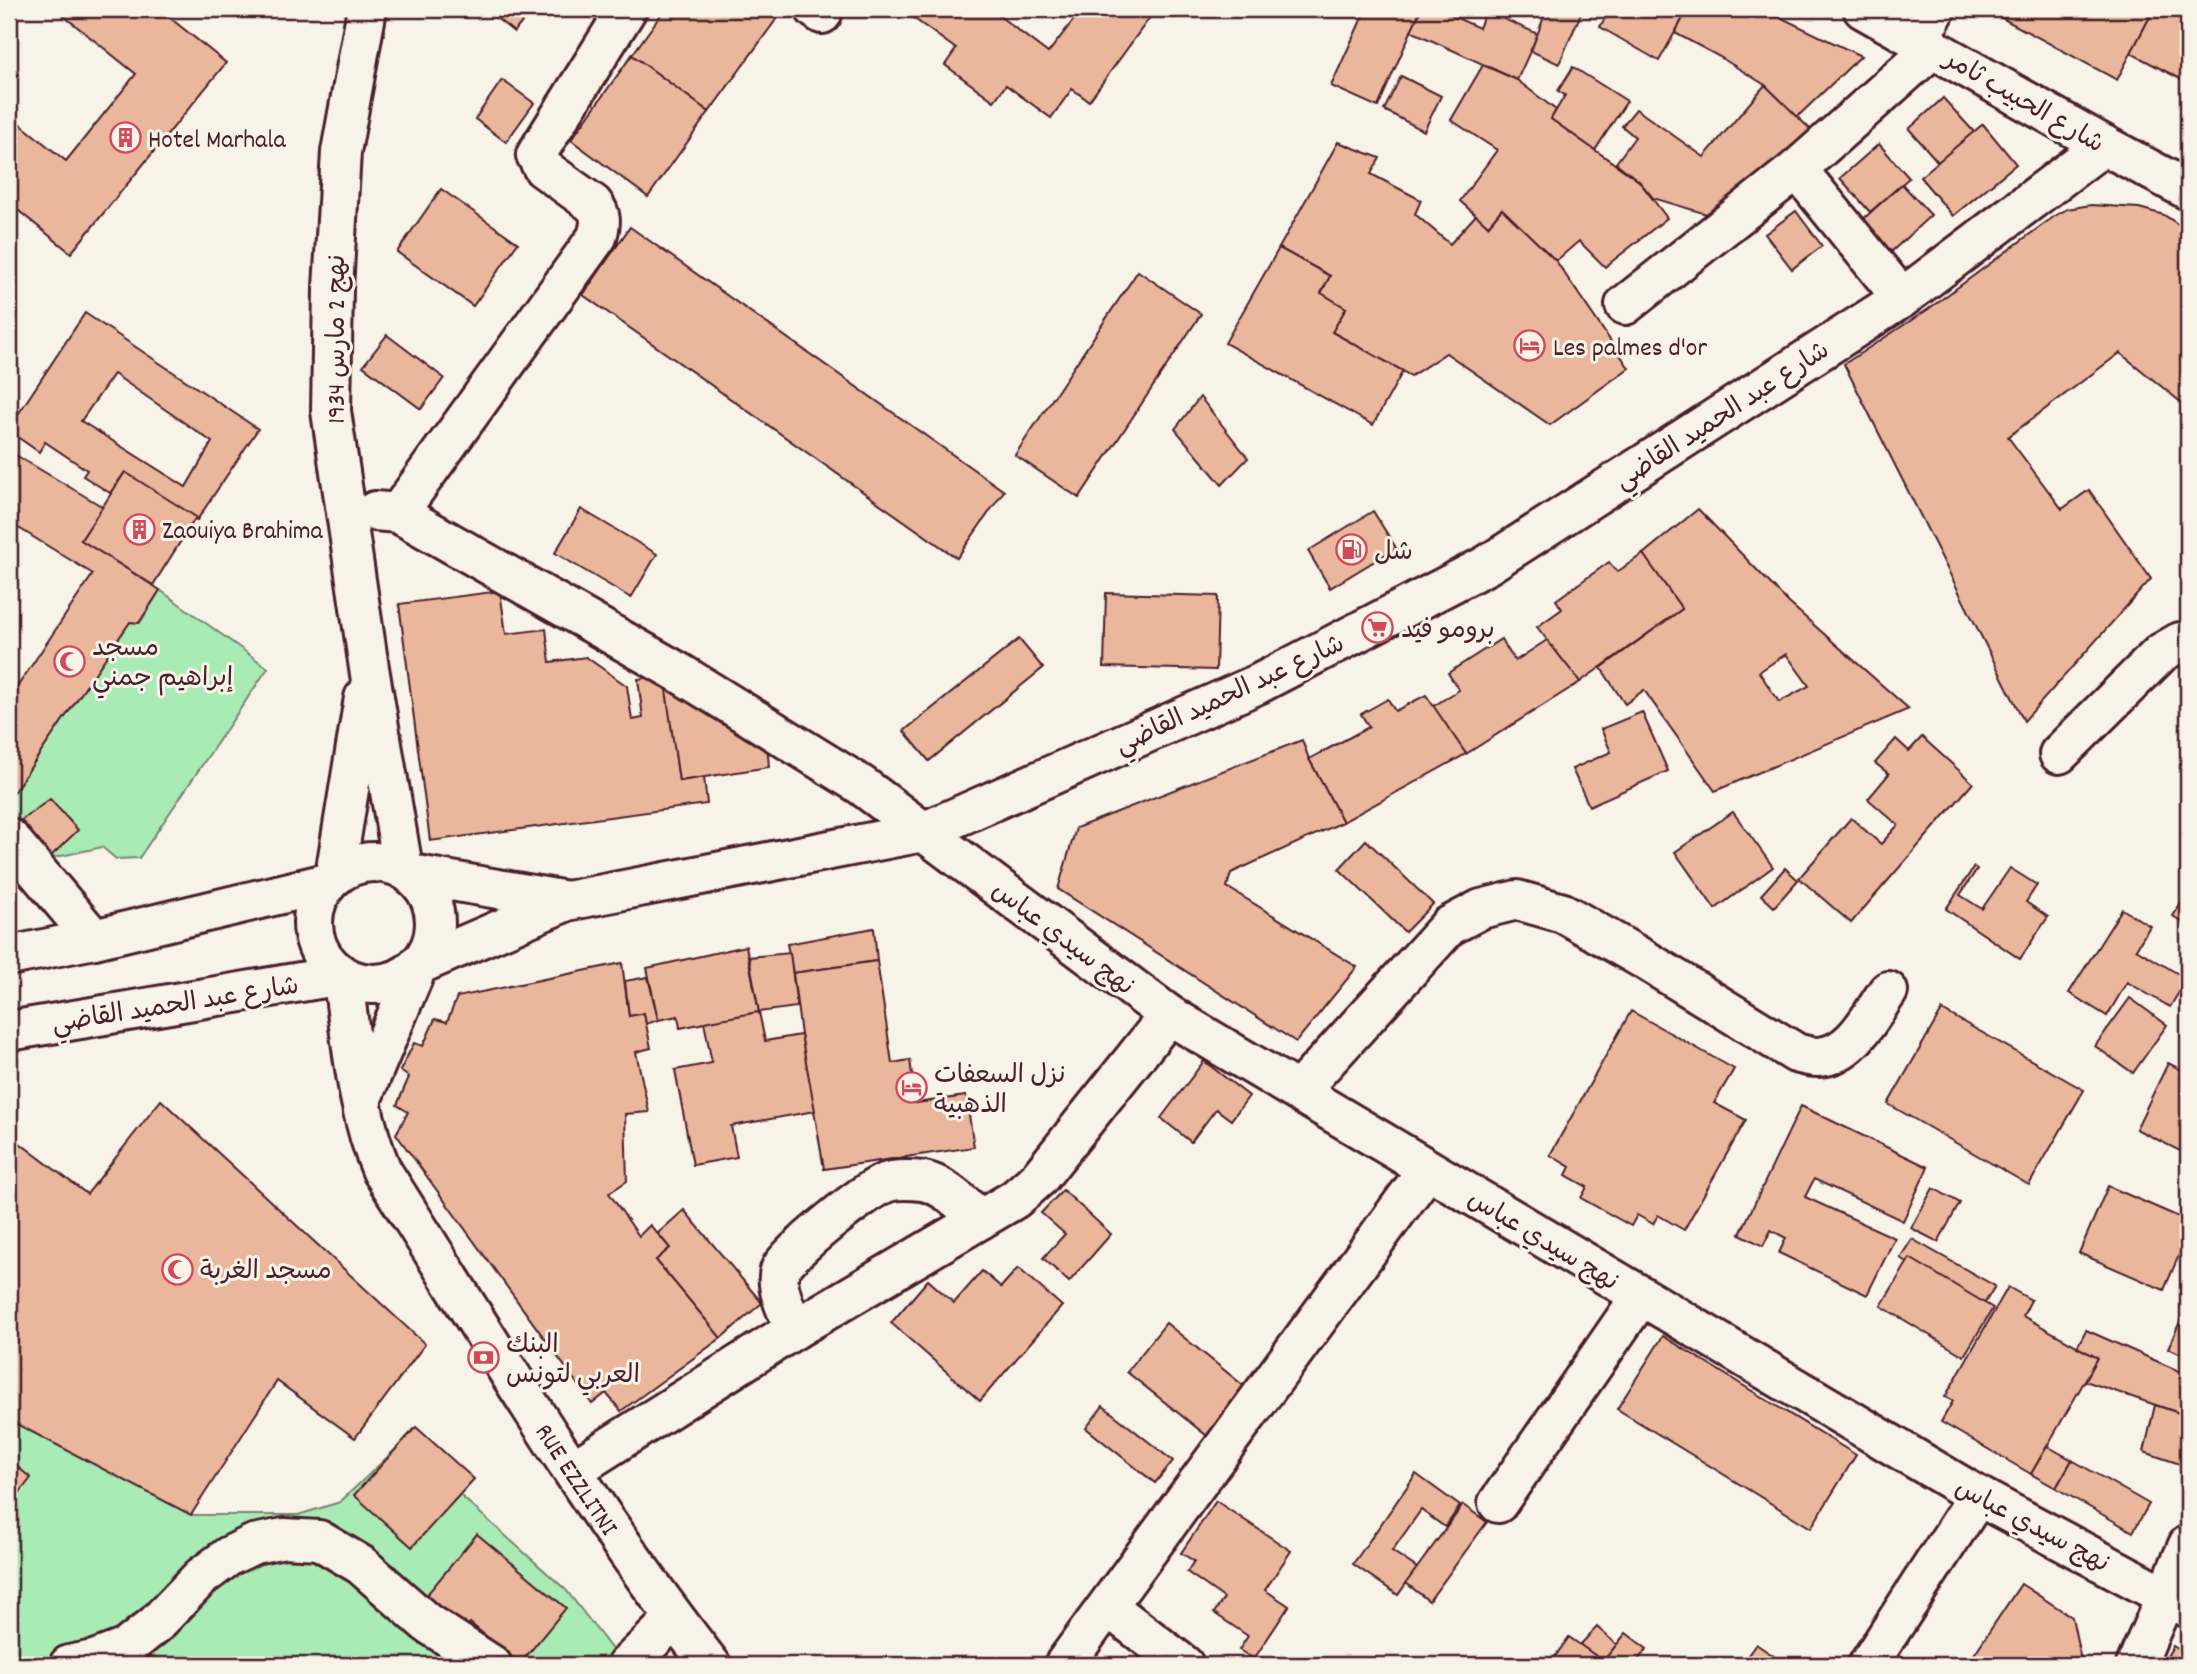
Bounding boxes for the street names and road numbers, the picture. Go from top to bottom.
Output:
street label: شارع الحبيب ثامر [1935,41,2110,164]
street label: نهج 2 مارس 1934 [320,254,357,424]
street label: شارع عبد الحميد القاضي [1608,333,1838,501]
street label: شارع عبد الحميد القاضي [1110,627,1352,767]
street label: نهج سيدي عباس [983,874,1141,1006]
street label: شارع عبد الحميد القاضي [49,969,302,1045]
street label: نهج سيدي عباس [1460,1182,1625,1302]
street label: RUE EZZLITNI [524,1417,626,1544]
street label: نهج سيدي عباس [1947,1471,2115,1583]

